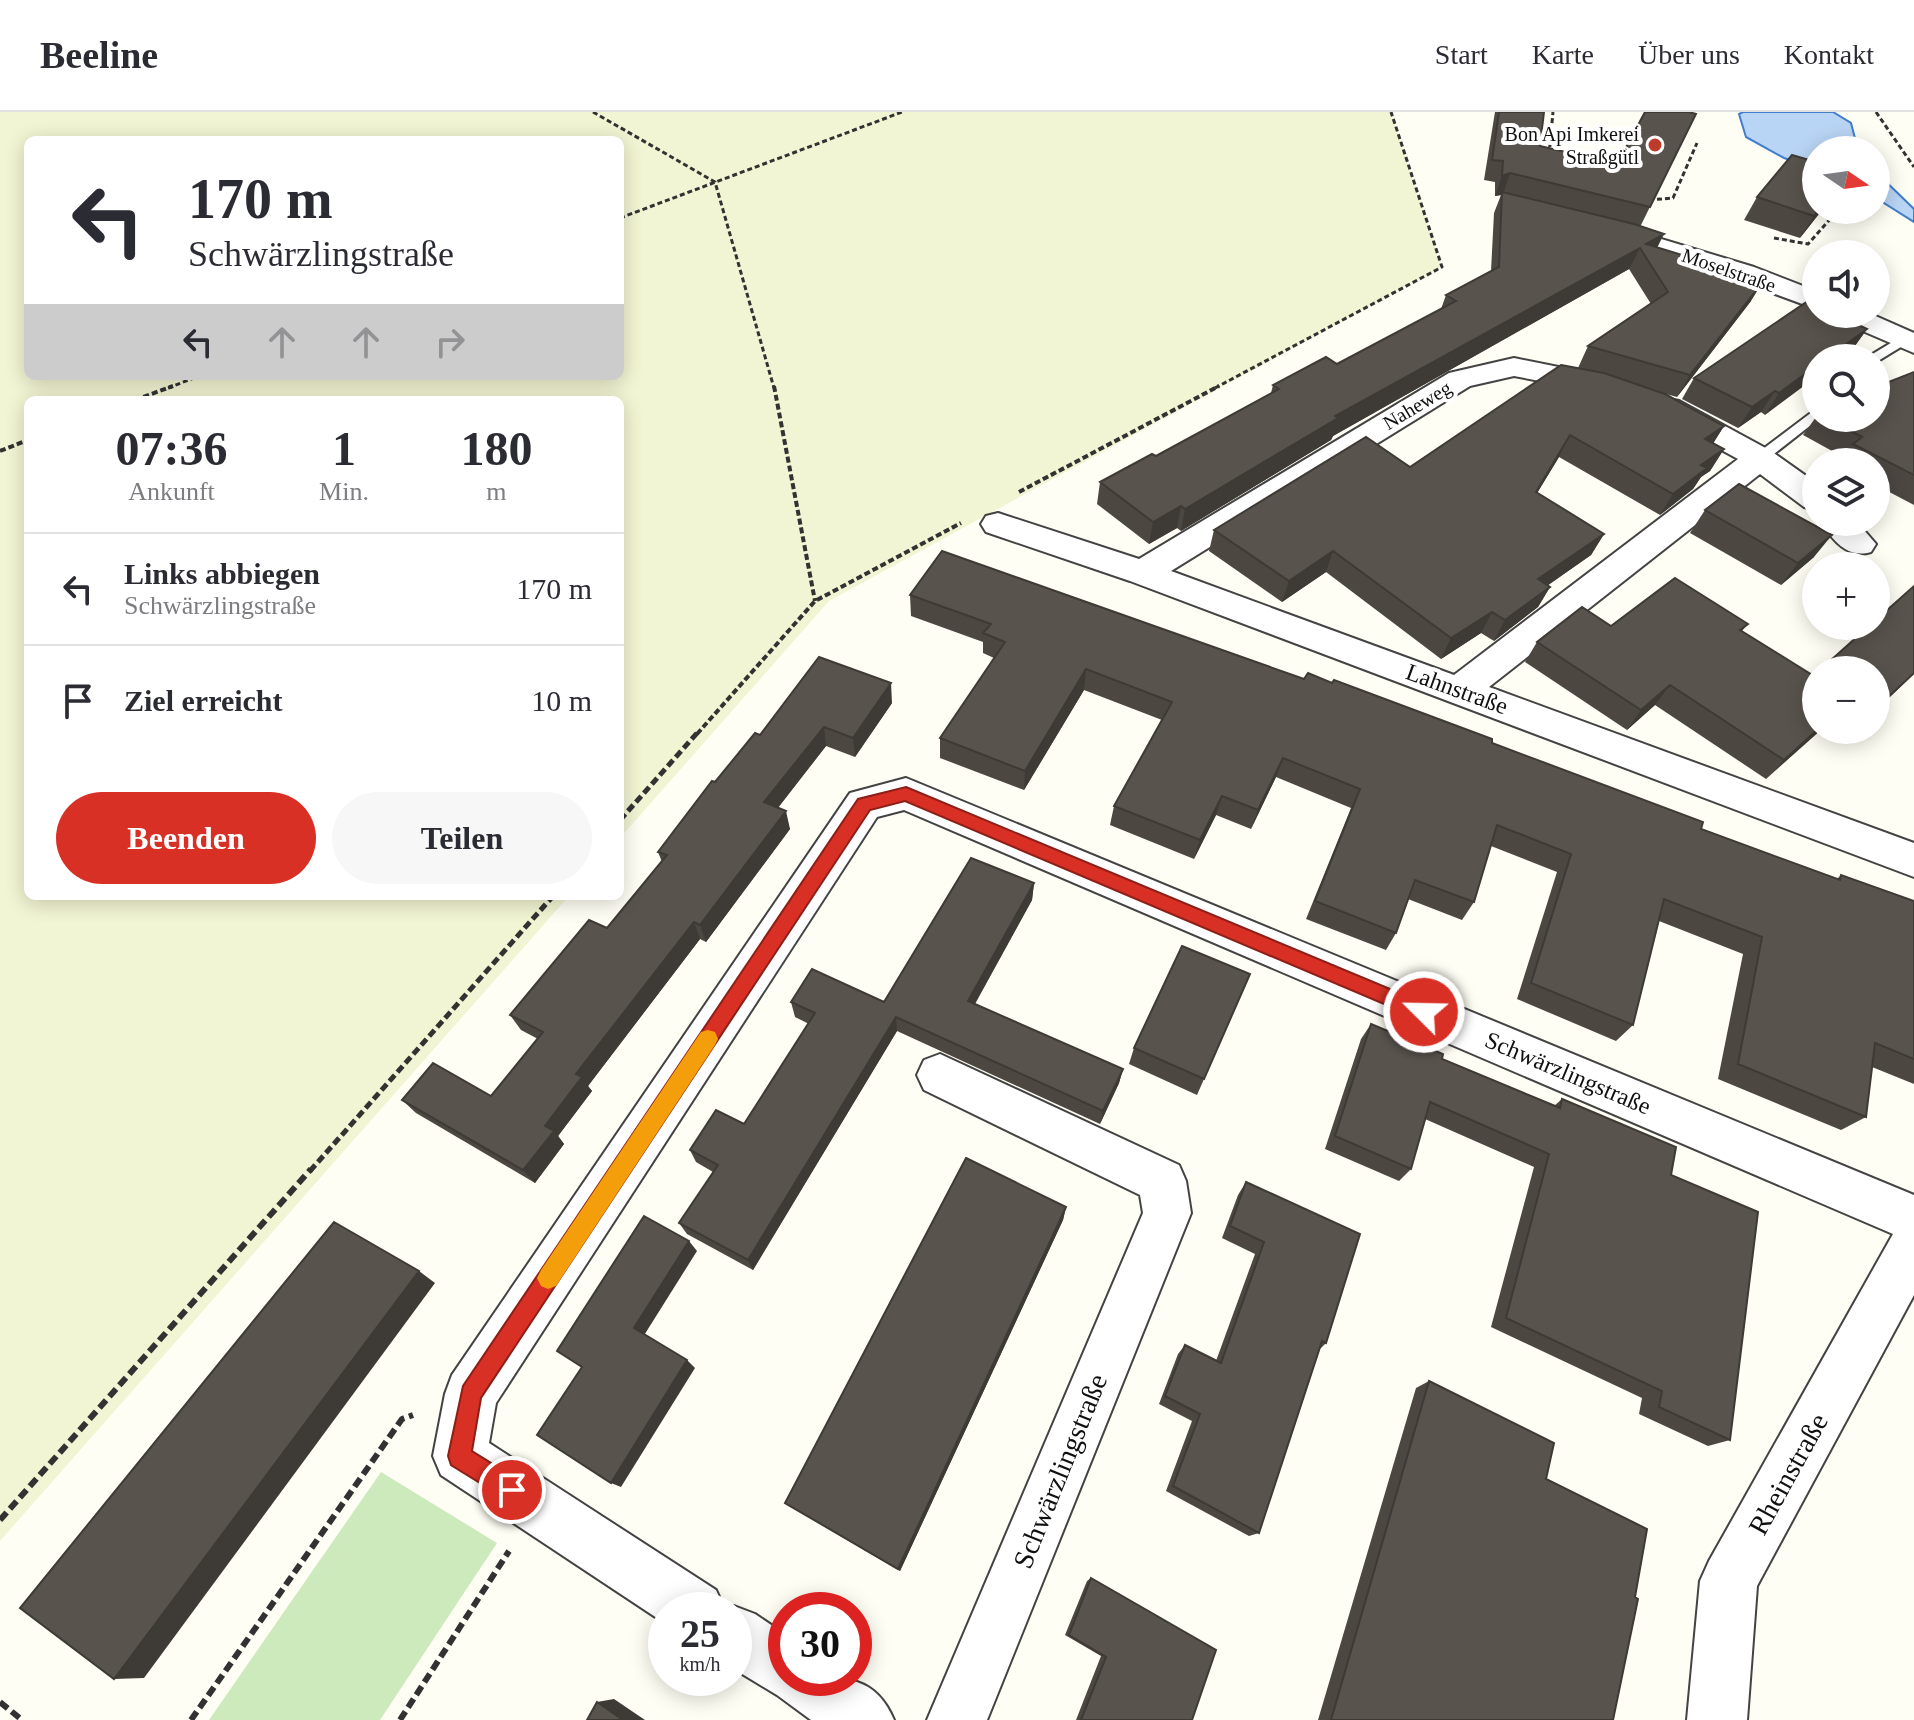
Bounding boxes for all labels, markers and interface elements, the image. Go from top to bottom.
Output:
text: Beeline [40,34,158,76]
text: Start [1435,39,1488,70]
text: Karte [1532,39,1594,70]
text: Über uns [1638,39,1740,70]
text: Kontakt [1784,39,1874,70]
place label: Bon Api Imkerei Straßgütl [1505,123,1639,169]
marker: Bon Api Imkerei Straßgütl [1646,136,1664,154]
north arrow [1802,136,1890,224]
map controls [1802,136,1890,744]
icon: left [56,168,160,272]
text: 170 m [188,168,333,230]
text: Schwärzlingstraße [188,234,454,274]
button: sound [1802,240,1890,328]
street label: Moselstraße [1679,244,1779,296]
icon: left [176,320,220,364]
icon: ahead [260,320,304,364]
icon: ahead [344,320,388,364]
icon: right [428,320,472,364]
button: search [1802,344,1890,432]
street label: Naheweg [1379,376,1456,435]
text: 07:36 [116,422,228,475]
text: 1 [332,422,356,475]
text: 180 [460,422,532,475]
button: layers [1802,448,1890,536]
text: Ankunft [128,477,215,506]
text: Min. [319,477,369,506]
text: m [486,477,507,506]
button: + [1802,552,1890,640]
text: Links abbiegen [124,557,320,590]
icon: left [56,567,100,611]
text: 170 m [516,572,592,605]
text: Schwärzlingstraße [124,591,316,620]
button: − [1802,656,1890,744]
street label: Lahnstraße [1402,659,1512,719]
icon: arrive [56,679,100,723]
text: Ziel erreicht [124,684,283,717]
text: 10 m [531,684,592,717]
button: Beenden [56,792,316,884]
button: Teilen [332,792,592,884]
position arrow [1382,970,1466,1054]
street label: Schwärzlingstraße [1481,1026,1655,1120]
street label: Schwärzlingstraße [1007,1369,1113,1573]
street label: Rheinstraße [1742,1408,1834,1540]
pin [478,1456,546,1524]
icon: arrive [490,1468,534,1512]
speed limit sign: 30 [768,1592,872,1696]
text: 25 [680,1611,720,1656]
text: km/h [679,1653,721,1675]

